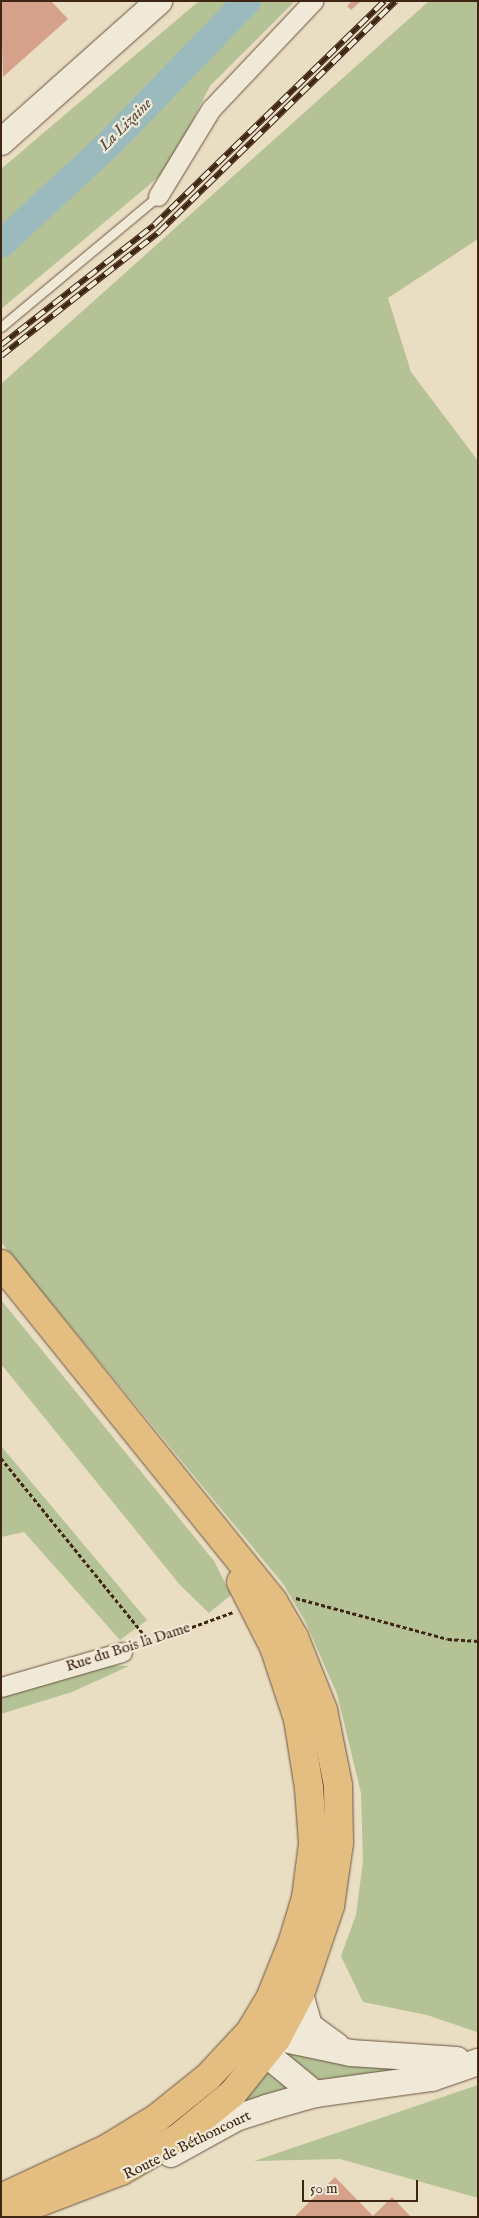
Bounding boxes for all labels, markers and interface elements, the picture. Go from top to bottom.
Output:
water label: La Lizaine [96,95,156,155]
street label: Rue du Bois la Dame [64,1618,192,1676]
street label: Route de Béthoncourt [120,2106,254,2184]
scale bar [304,2170,420,2202]
text: 50 m [310,2179,338,2198]

